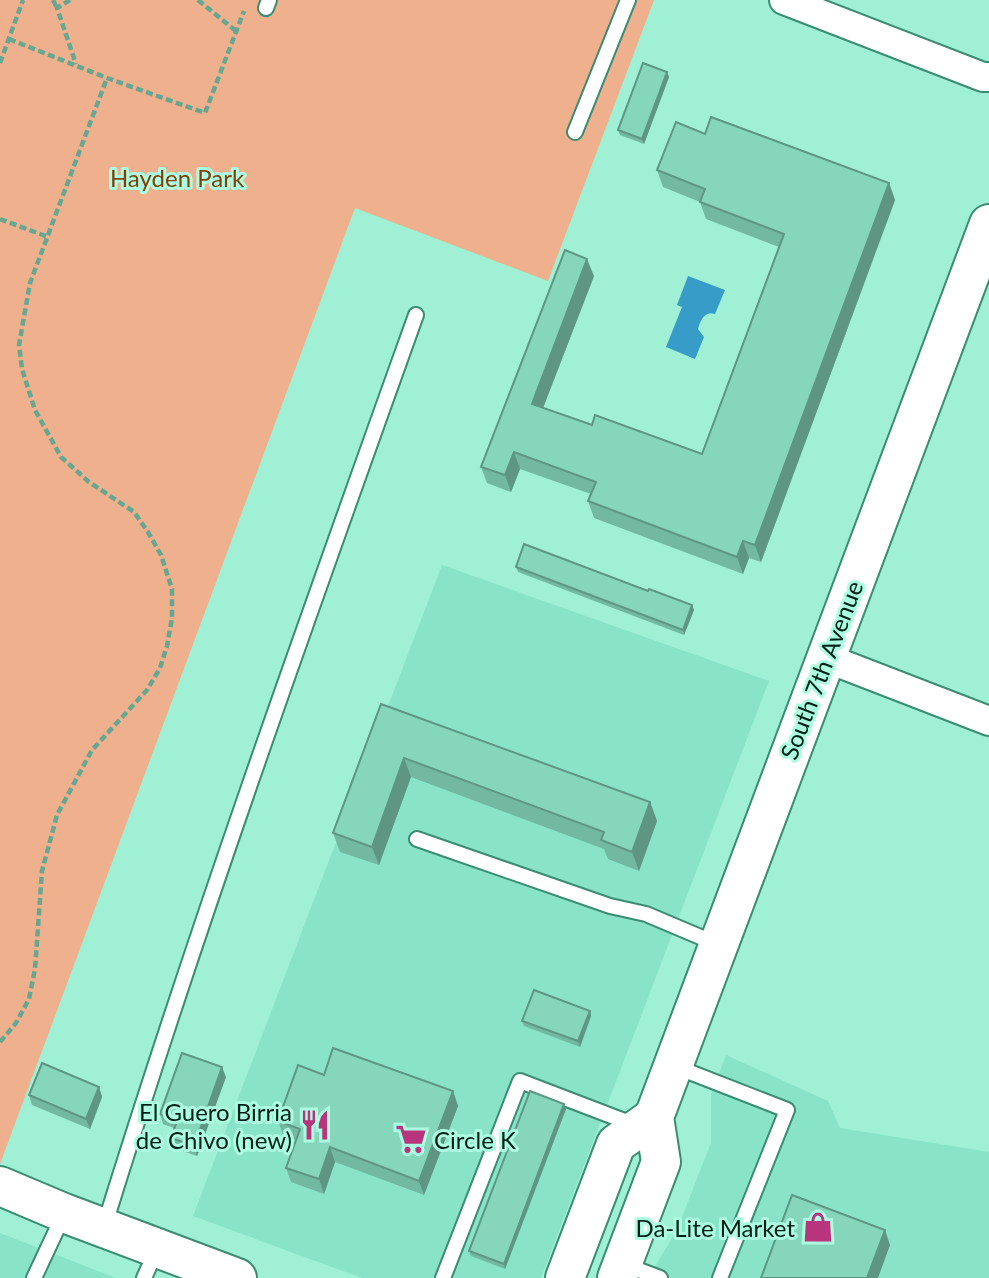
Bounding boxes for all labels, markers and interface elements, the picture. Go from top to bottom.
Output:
park label: Hayden Park [110,163,245,192]
street label: South 7th Avenue [774,577,868,763]
place label: El Guero Birria de Chivo (new) [136,1097,292,1154]
restaurant icon: El Guero Birria de Chivo (new) [298,1108,332,1142]
supermarket icon: Circle K [394,1122,428,1156]
place label: Circle K [434,1125,516,1154]
shop icon: Da-Lite Market [801,1210,835,1244]
place label: Da-Lite Market [635,1213,795,1242]

